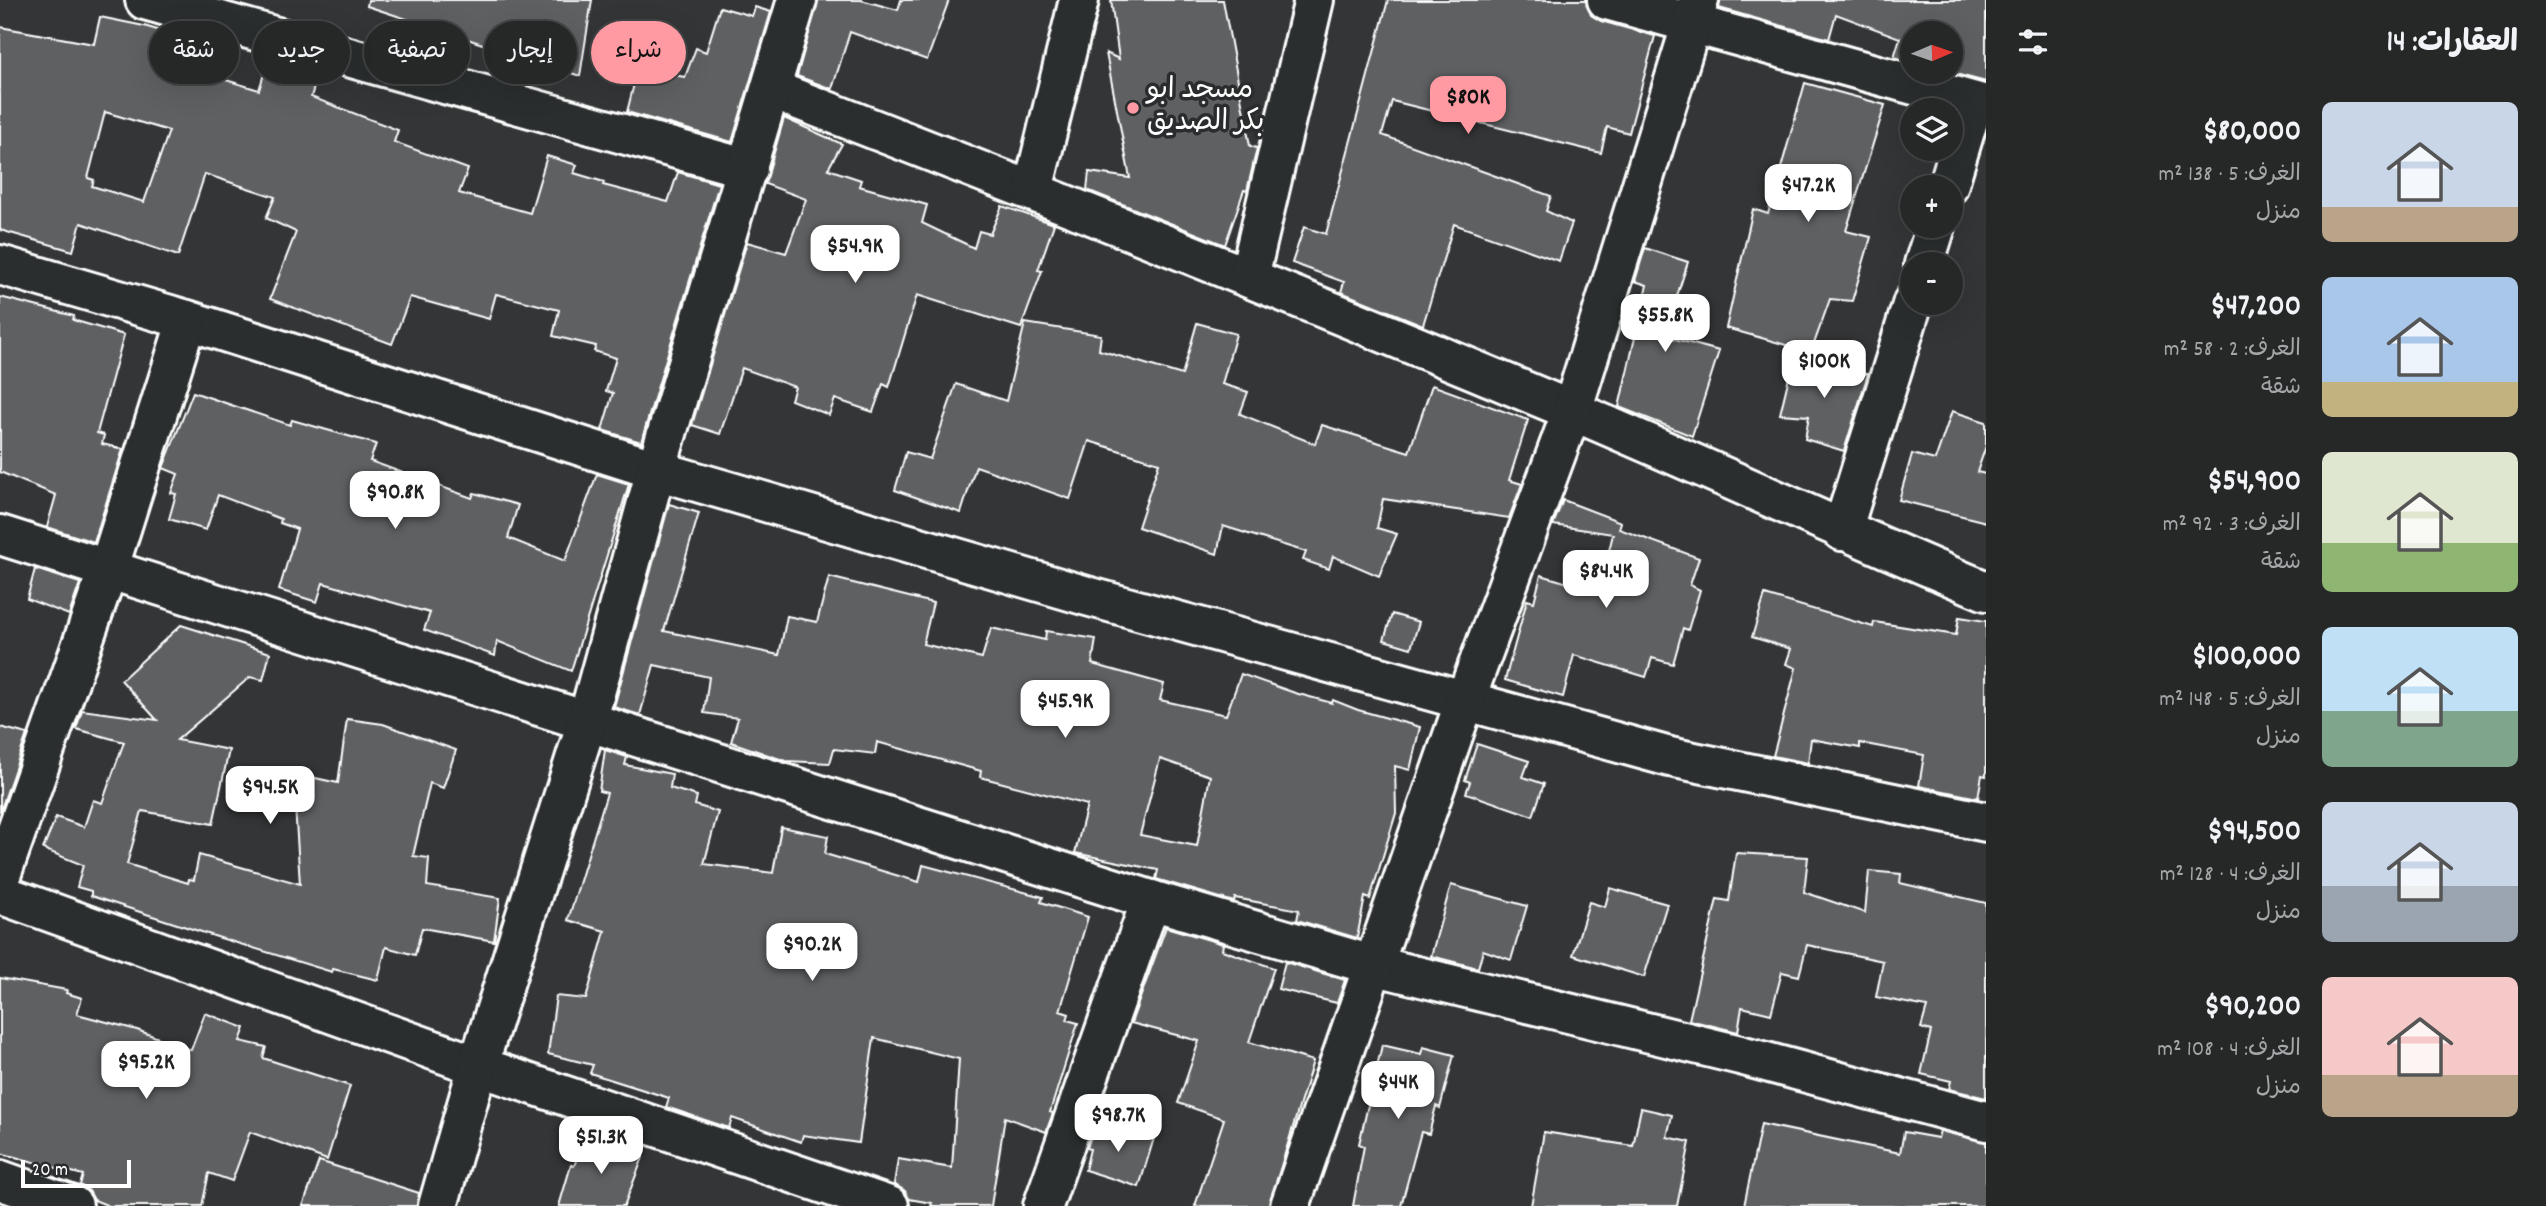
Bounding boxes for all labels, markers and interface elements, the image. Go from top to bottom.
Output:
chip: شقة [149,21,239,84]
chip: جديد [253,21,350,84]
chip: تصفية [364,21,470,84]
chip: إيجار [484,21,577,84]
chip: شراء [591,21,686,84]
north arrow [1900,21,1964,84]
map controls [1900,21,1963,315]
icon: filters [2014,23,2052,61]
text: العقارات: 14 [2387,23,2518,66]
place label: مسجد ابو بكر الصديق [1145,72,1265,144]
pin: $80K [1427,76,1509,136]
text: $80K [1446,82,1490,115]
button: layers [1900,98,1963,161]
marker: مسجد ابو بكر الصديق [1125,100,1141,116]
text: $80,000 [2203,112,2301,155]
icon: home [2378,130,2462,214]
text: الغرف: 5 · 138 m² [2158,159,2301,192]
pin: $47.2K [1751,164,1865,224]
text: $47.2K [1781,170,1835,203]
button: + [1900,175,1963,238]
text: منزل [2256,197,2301,230]
pin: $54.9K [798,226,912,285]
text: $54.9K [827,231,883,264]
button: − [1900,252,1963,315]
text: $47,200 [2210,287,2301,330]
pin: $55.8K [1608,294,1722,354]
text: $55.8K [1637,300,1693,333]
icon: home [2378,305,2462,389]
text: الغرف: 2 · 58 m² [2164,334,2301,367]
pin: $100K [1775,340,1873,400]
text: $100K [1798,346,1850,379]
text: شقة [2261,372,2301,405]
text: $54,900 [2207,462,2301,505]
pin: $90.8K [338,472,452,531]
text: $90.8K [366,477,424,510]
icon: home [2378,480,2462,564]
text: الغرف: 3 · 92 m² [2163,509,2301,542]
text: شقة [2261,547,2301,580]
pin: $84.4K [1549,550,1663,610]
text: $84.4K [1579,556,1633,589]
text: $100,000 [2192,637,2301,680]
icon: home [2378,655,2462,739]
pin: $45.9K [1008,680,1122,740]
text: الغرف: 5 · 148 m² [2159,684,2301,717]
text: $45.9K [1037,686,1093,719]
text: منزل [2256,722,2301,755]
pin: $94.5K [213,766,327,826]
text: $94.5K [242,772,298,805]
text: $94,500 [2207,812,2301,855]
icon: home [2378,830,2462,914]
text: الغرف: 4 · 128 m² [2160,859,2301,892]
text: منزل [2256,897,2301,930]
pin: $90.2K [755,923,869,983]
text: $90.2K [782,929,842,962]
text: $90,200 [2204,987,2301,1030]
icon: home [2378,1005,2462,1089]
text: الغرف: 4 · 108 m² [2157,1034,2301,1067]
pin: $95.2K [89,1042,203,1101]
text: $95.2K [117,1047,175,1080]
pin: $44K [1357,1062,1439,1121]
text: $44K [1377,1067,1419,1100]
text: منزل [2256,1072,2301,1105]
pin: $98.7K [1061,1094,1175,1154]
text: $98.7K [1091,1100,1145,1133]
pin: $51.3K [544,1116,658,1176]
text: $51.3K [575,1122,627,1155]
scale bar [21,1157,131,1189]
text: 20 m [32,1158,68,1185]

